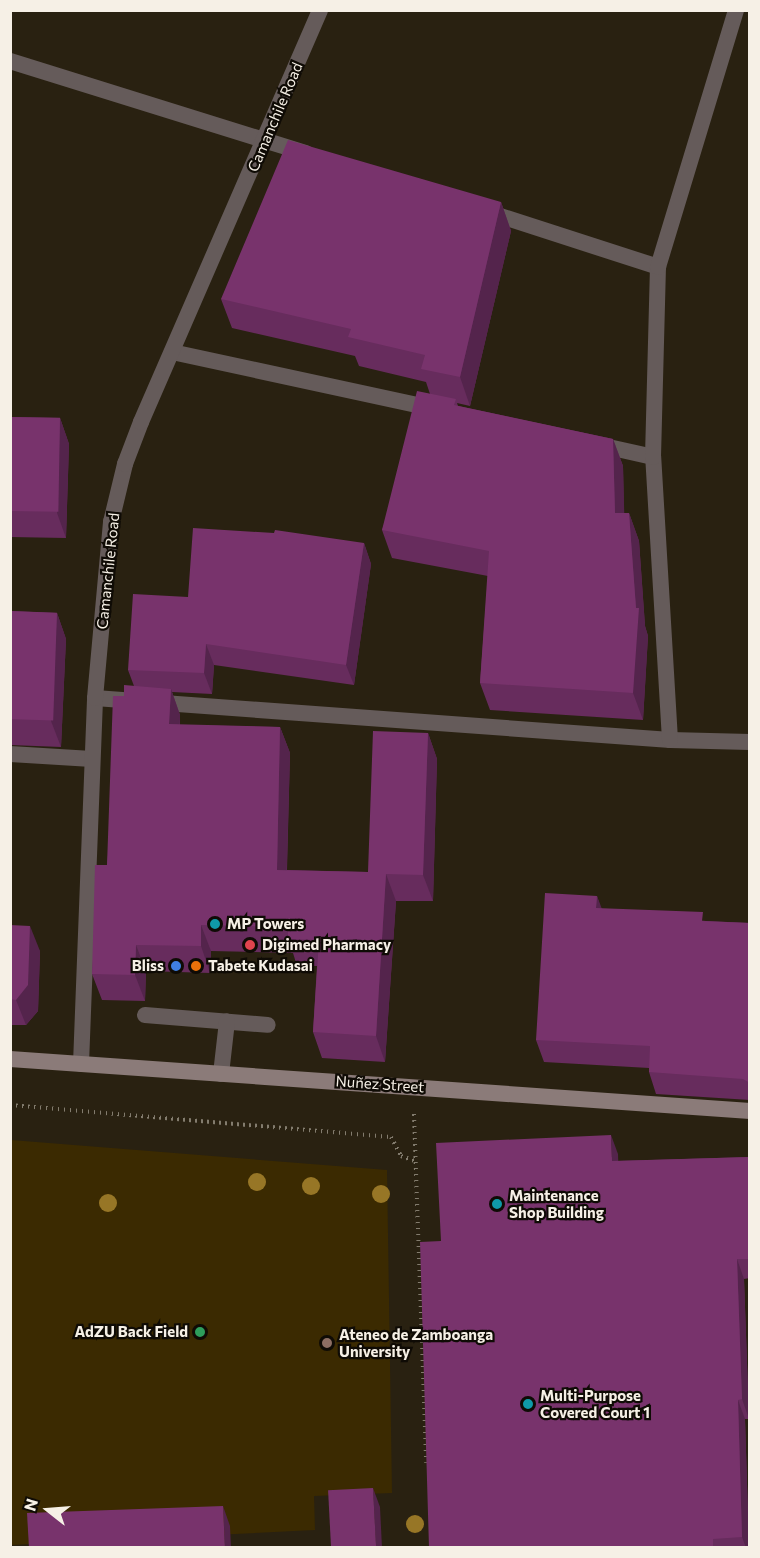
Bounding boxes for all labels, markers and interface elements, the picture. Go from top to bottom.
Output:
street label: Camanchile Road [244,60,306,174]
street label: Camanchile Road [93,512,123,630]
place label: MP Towers [227,915,304,933]
marker: MP Towers [208,917,222,931]
place label: Digimed Pharmacy [262,936,391,954]
marker: Digimed Pharmacy [243,938,257,952]
place label: Bliss [132,957,164,975]
place label: Tabete Kudasai [208,957,313,975]
marker: Bliss [169,959,183,973]
marker: Tabete Kudasai [189,959,203,973]
street label: Nuñez Street [335,1072,425,1096]
place label: Maintenance Shop Building [509,1186,604,1221]
marker: Maintenance Shop Building [490,1197,504,1211]
place label: AdZU Back Field [75,1323,188,1341]
marker: AdZU Back Field [193,1325,207,1339]
place label: Ateneo de Zamboanga University [339,1325,493,1360]
marker: Ateneo de Zamboanga University [320,1336,334,1350]
place label: Multi-Purpose Covered Court 1 [540,1386,650,1421]
marker: Multi-Purpose Covered Court 1 [521,1397,535,1411]
north arrow [18,1480,78,1540]
text: N [19,1496,41,1513]

